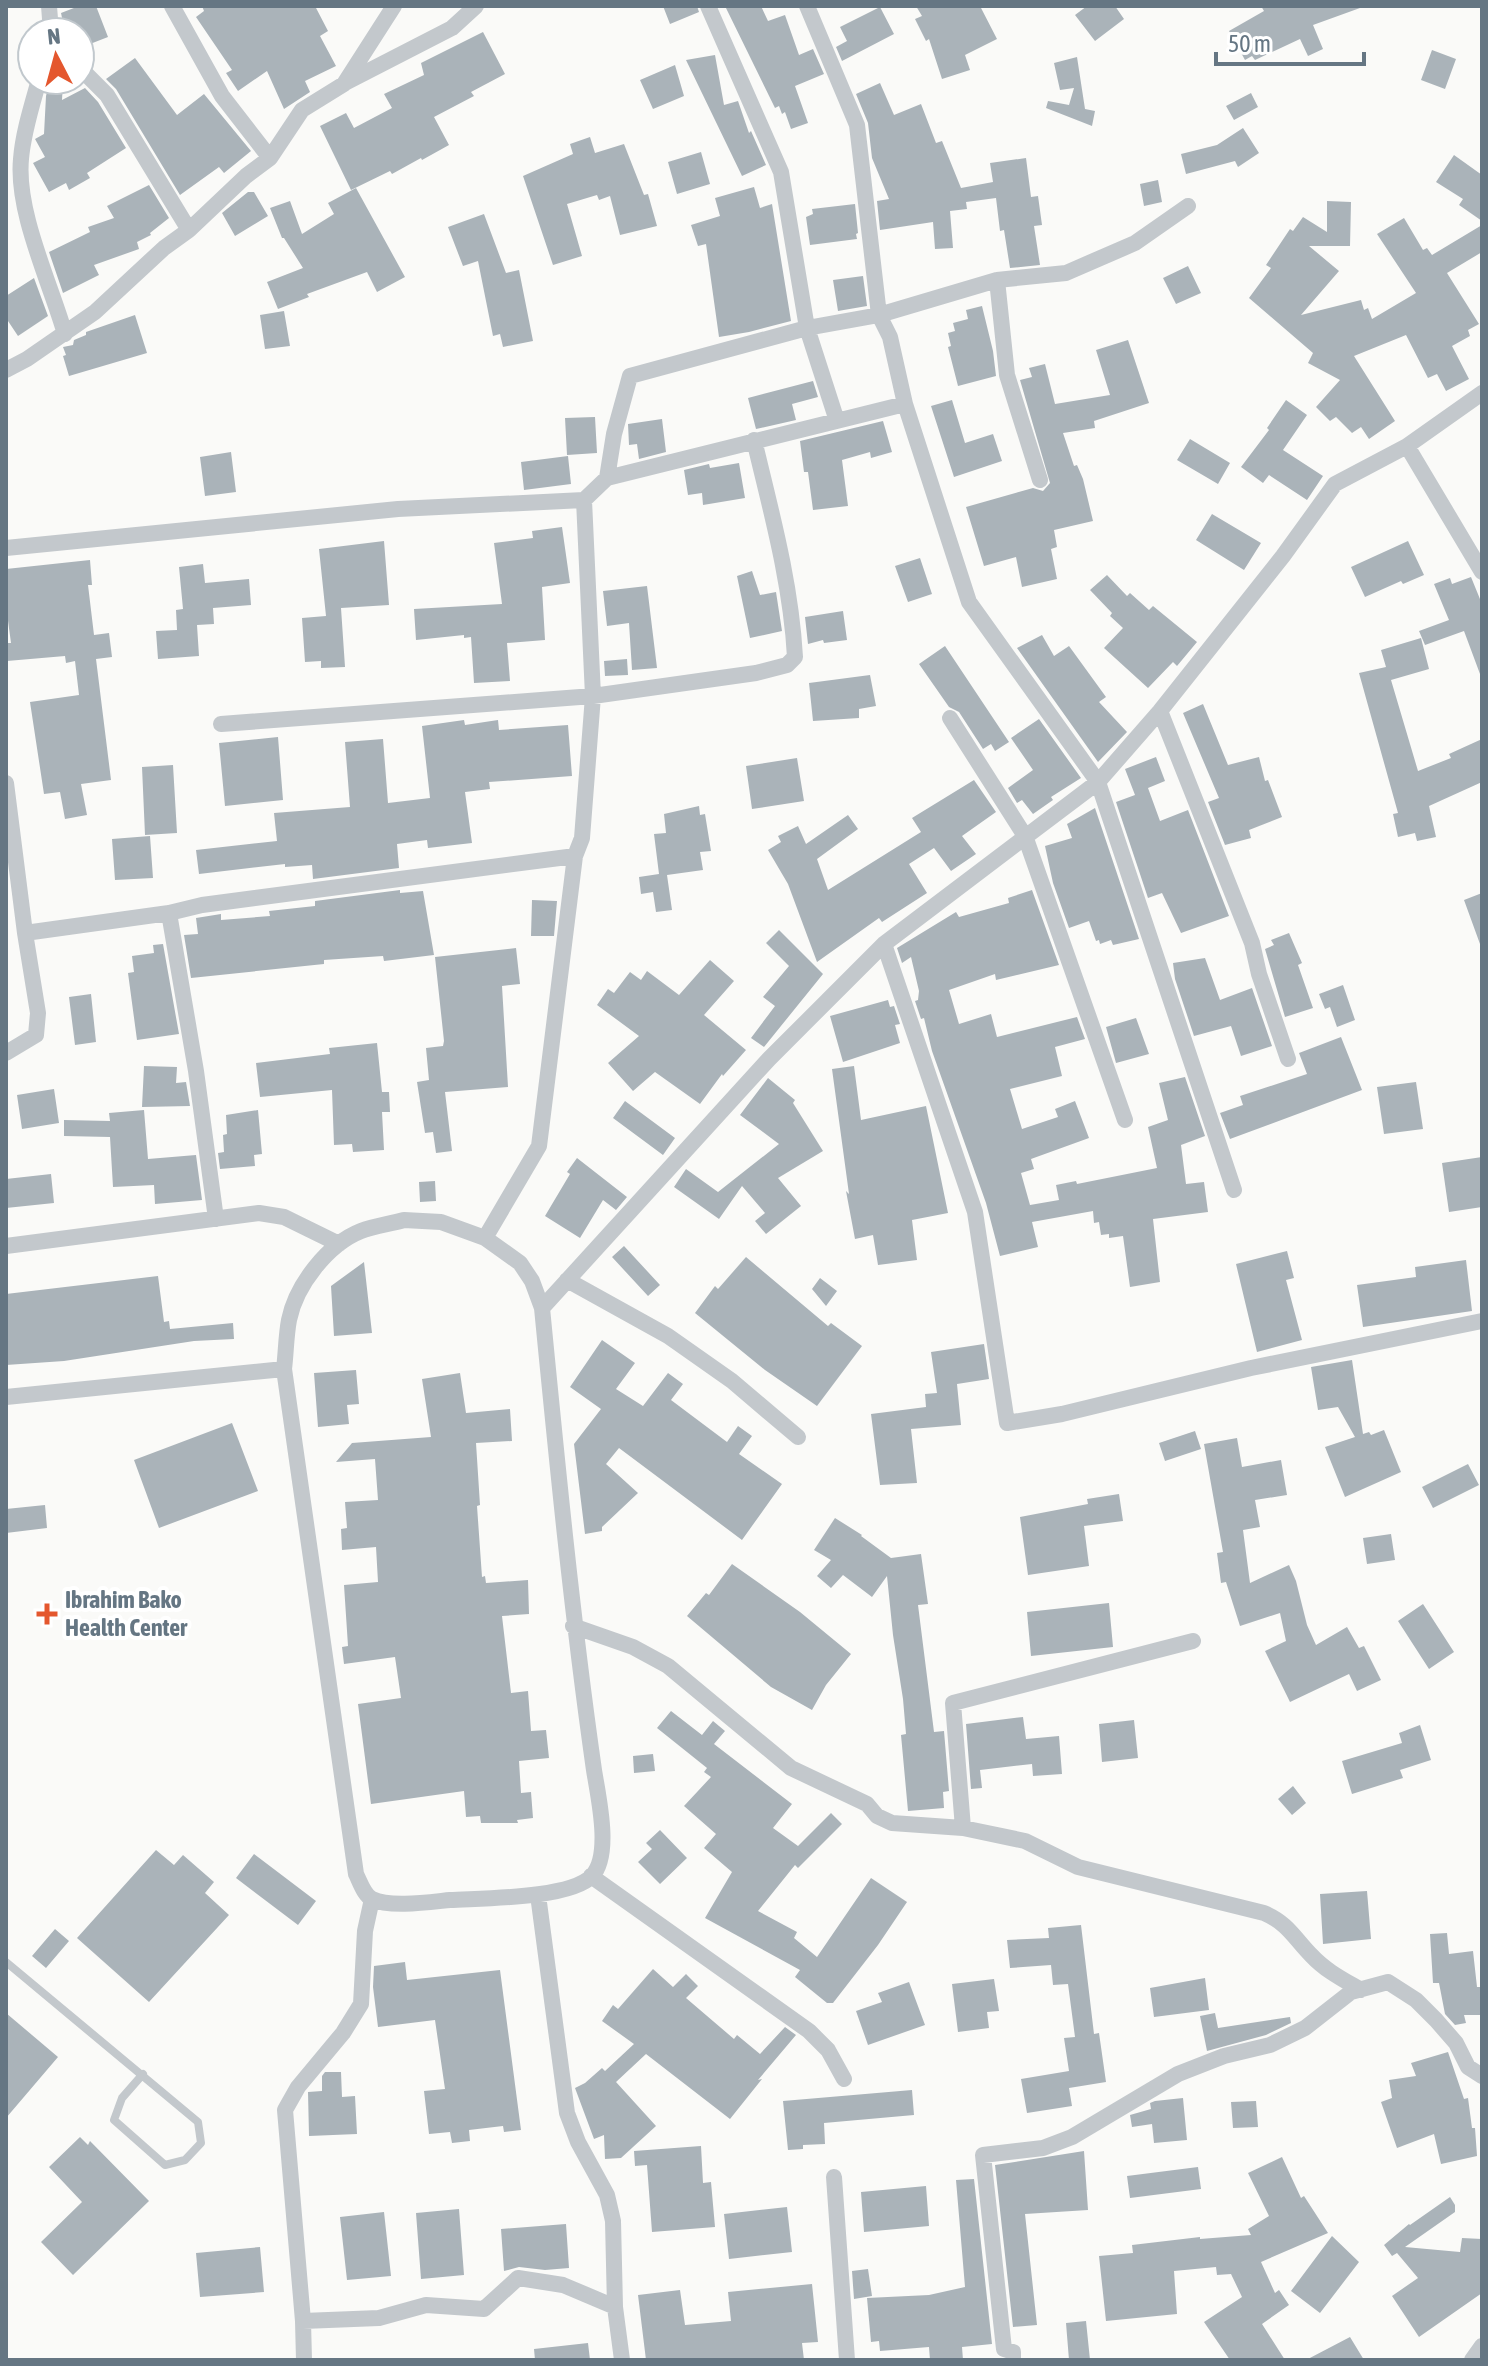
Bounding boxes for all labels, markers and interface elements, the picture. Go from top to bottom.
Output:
north arrow [16,16,96,96]
scale bar [1216,16,1364,66]
text: N [46,23,62,50]
text: 50 m [1228,30,1271,57]
place label: Ibrahim Bako Health Center [65,1586,188,1641]
marker: Ibrahim Bako Health Center [36,1603,58,1625]

